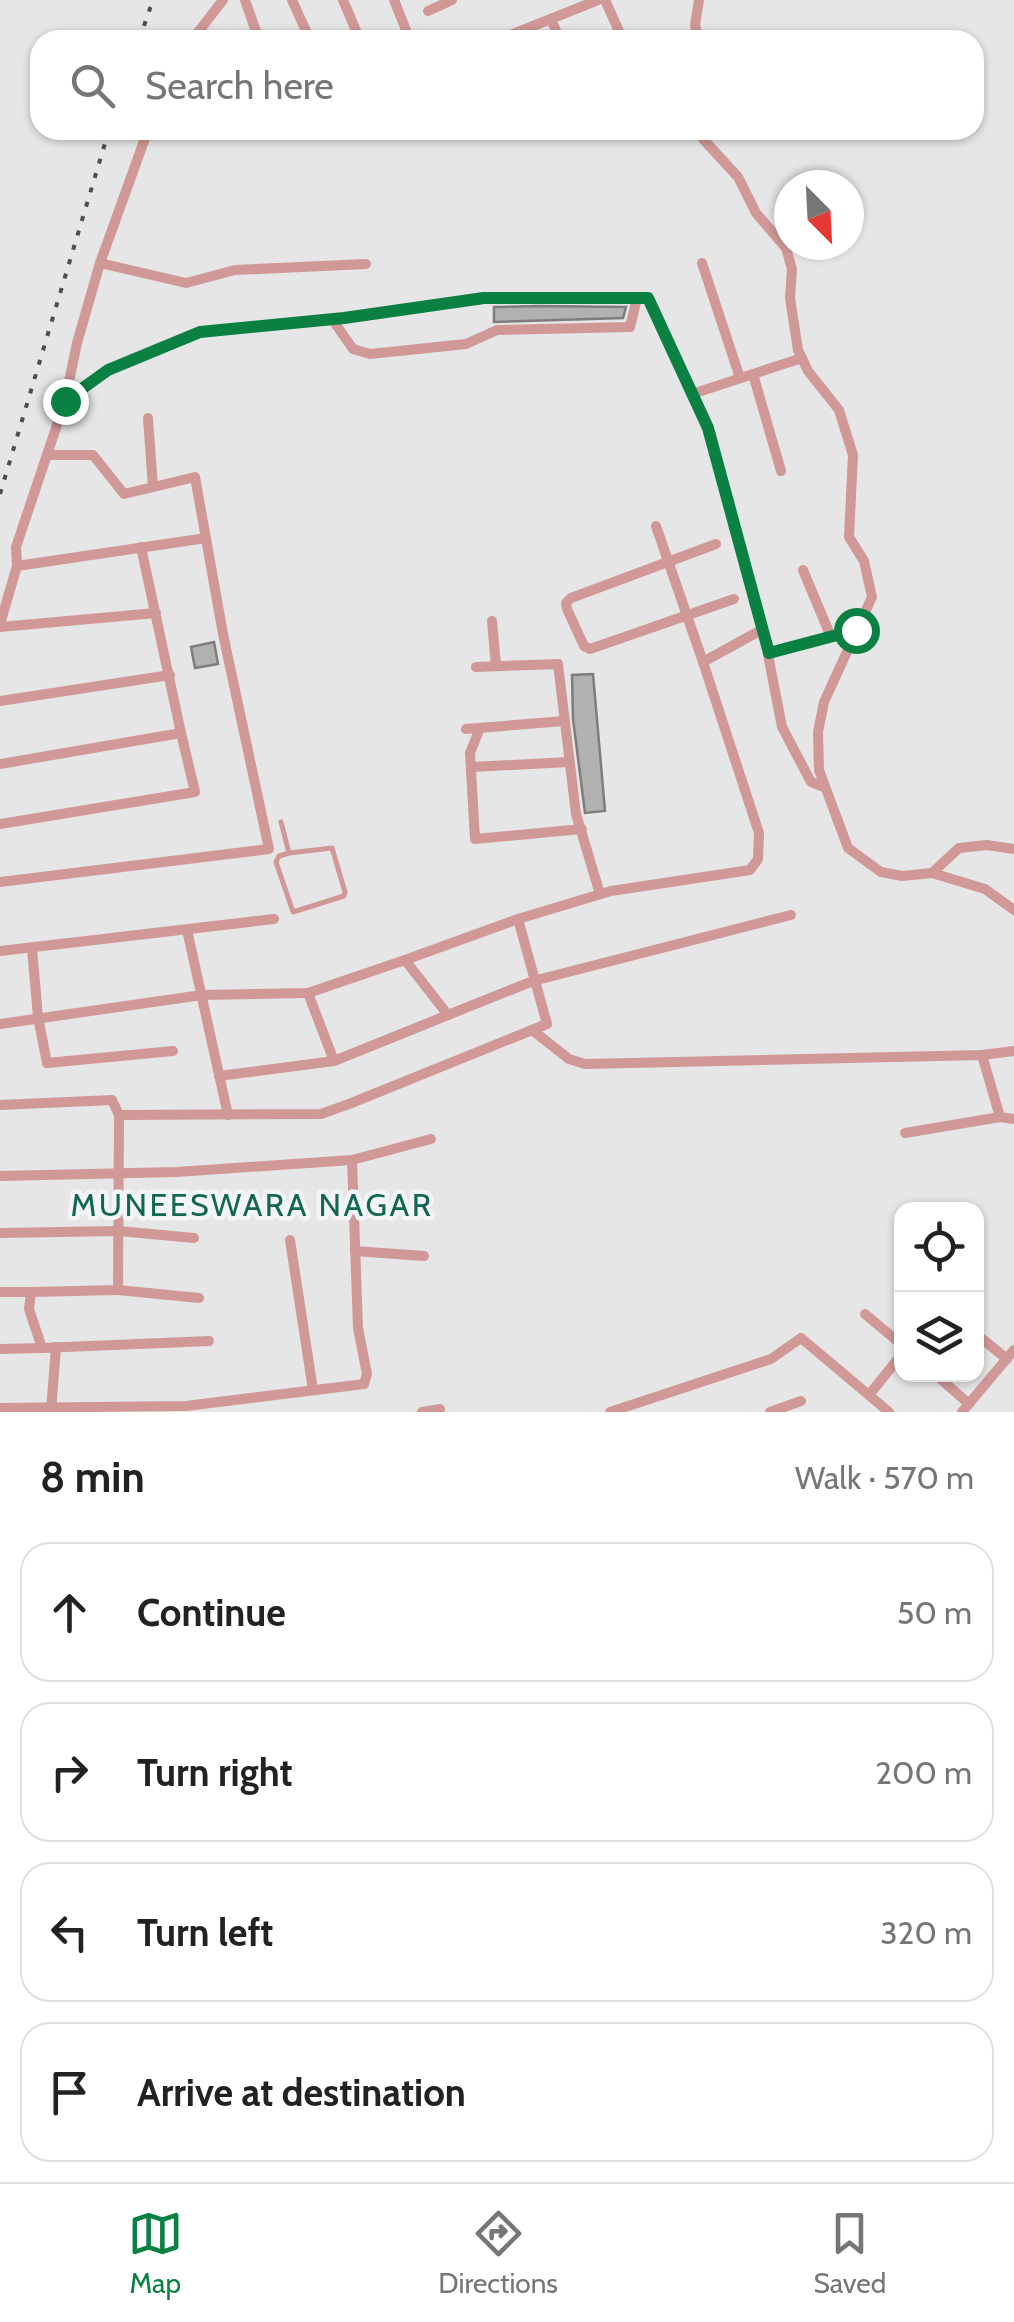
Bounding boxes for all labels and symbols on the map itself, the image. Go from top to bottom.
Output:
north arrow [774,170,864,260]
route end [43,379,89,425]
route start [834,608,880,654]
district label: MUNEESWARA NAGAR [71,1185,433,1224]

